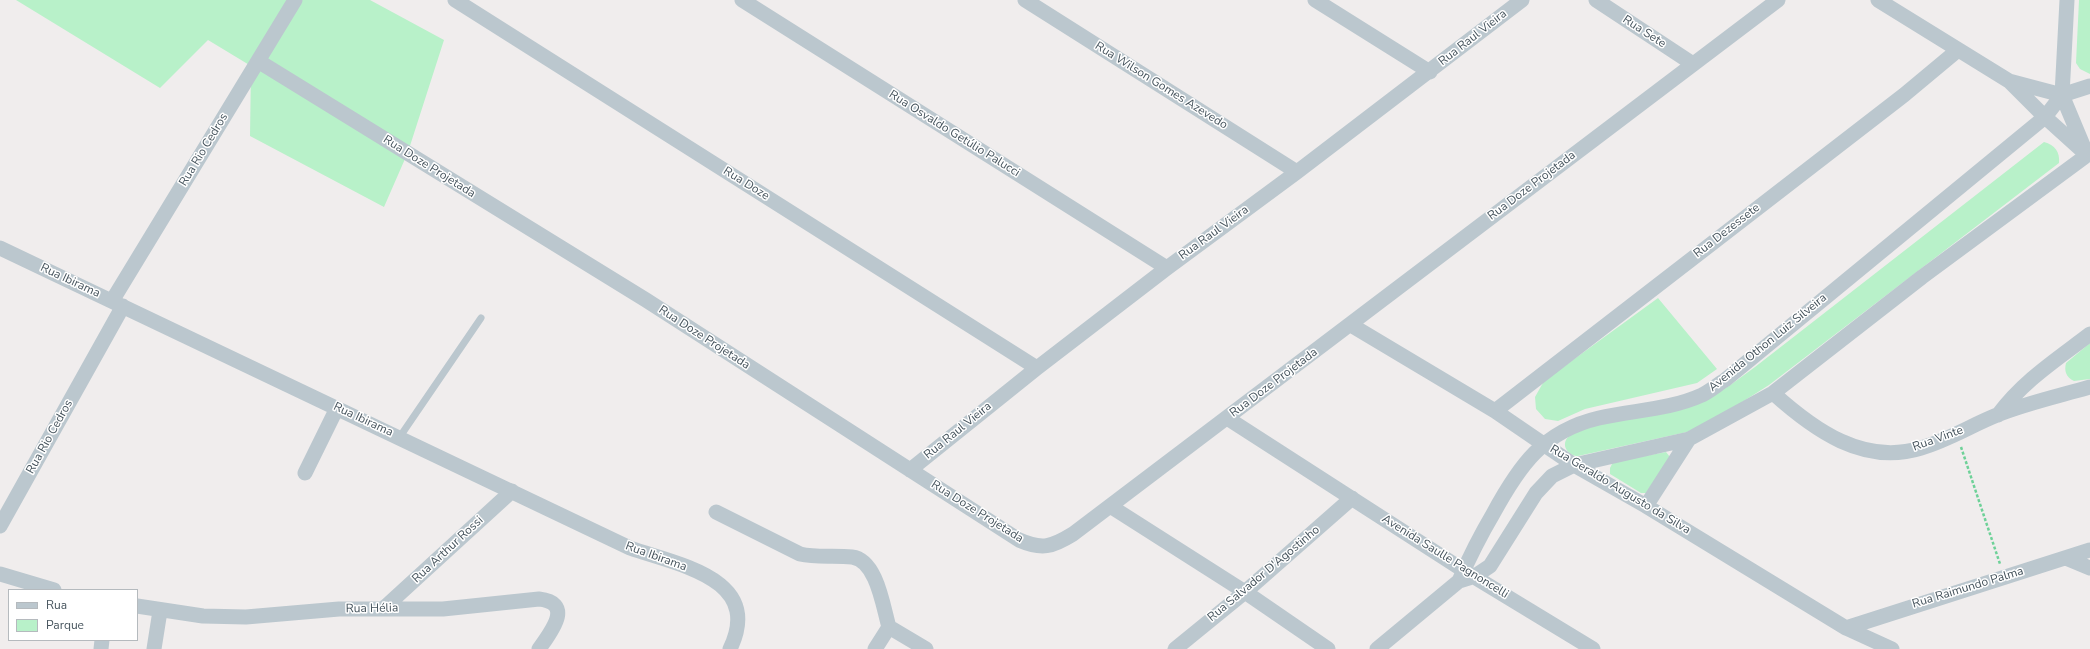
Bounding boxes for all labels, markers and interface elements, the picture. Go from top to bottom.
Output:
street label: Rua Raul Vieira [1436,7,1510,69]
street label: Rua Sete [1620,13,1668,51]
street label: Rua Wilson Gomes Azevedo [1092,39,1230,133]
street label: Rua Osvaldo Getúlio Palucci [886,88,1022,180]
street label: Rua Rio Cedros [177,111,231,189]
street label: Rua Doze Projetada [380,133,478,201]
street label: Rua Doze Projetada [1485,148,1579,224]
street label: Rua Doze [720,164,772,204]
street label: Rua Dezessete [1691,201,1763,261]
street label: Rua Raul Vieira [1176,203,1252,263]
street label: Rua Ibirama [38,261,102,301]
street label: Avenida Othon Luiz Silveira [1706,291,1830,395]
street label: Rua Doze Projetada [656,303,752,373]
street label: Rua Doze Projetada [1227,345,1321,421]
street label: Rua Rio Cedros [24,397,76,477]
street label: Rua Raul Vieira [921,399,995,463]
street label: Rua Ibirama [331,400,395,440]
street label: Rua Vinte [1911,423,1965,455]
street label: Rua Geraldo Augusto da Silva [1547,442,1693,538]
street label: Rua Doze Projetada [928,478,1026,546]
street label: Avenida Saulle Pagnoncelli [1379,512,1511,602]
street label: Rua Arthur Rossi [410,514,486,586]
street label: Rua Salvador D'Agostinho [1205,523,1323,625]
street label: Rua Ibirama [623,539,689,575]
street label: Rua Raimundo Palma [1911,564,2025,612]
legend [8,589,138,641]
text: Rua [46,597,67,613]
street label: Rua Hélia [346,601,398,617]
text: Parque [46,617,84,633]

